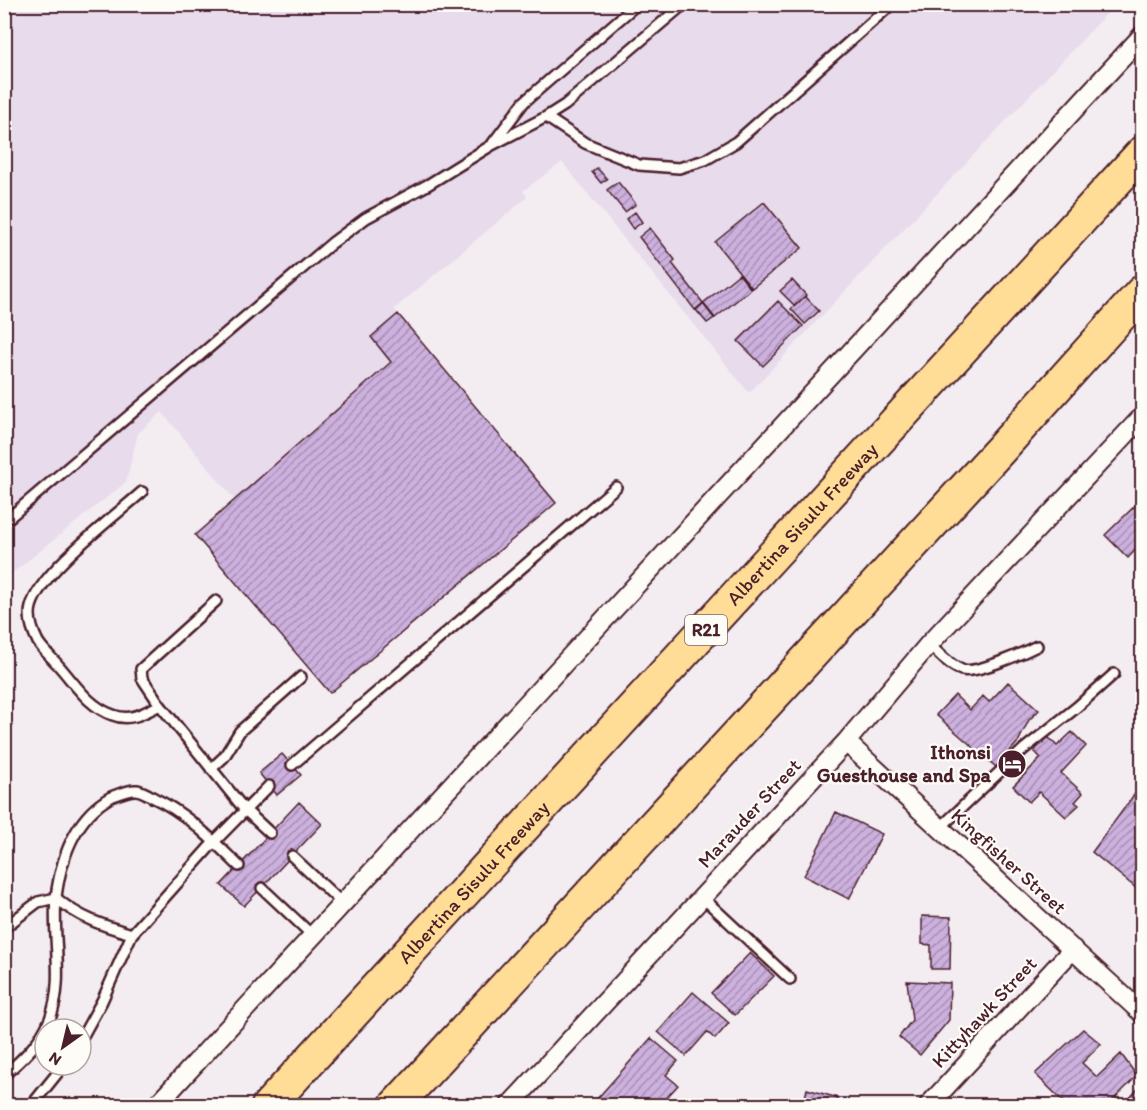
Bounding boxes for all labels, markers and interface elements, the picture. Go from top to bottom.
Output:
street label: Albertina Sisulu Freeway [721,437,883,610]
road number: R21 [685,615,727,645]
place label: Ithonsi Guesthouse and Spa [817,740,992,788]
hotel icon: Ithonsi Guesthouse and Spa [996,748,1028,780]
street label: Marauder Street [692,753,806,873]
street label: Albertina Sisulu Freeway [393,795,555,968]
street label: Kingfisher Street [946,803,1072,919]
street label: Kittyhawk Street [926,951,1042,1073]
north arrow [33,1017,93,1077]
text: N [45,1048,65,1070]

